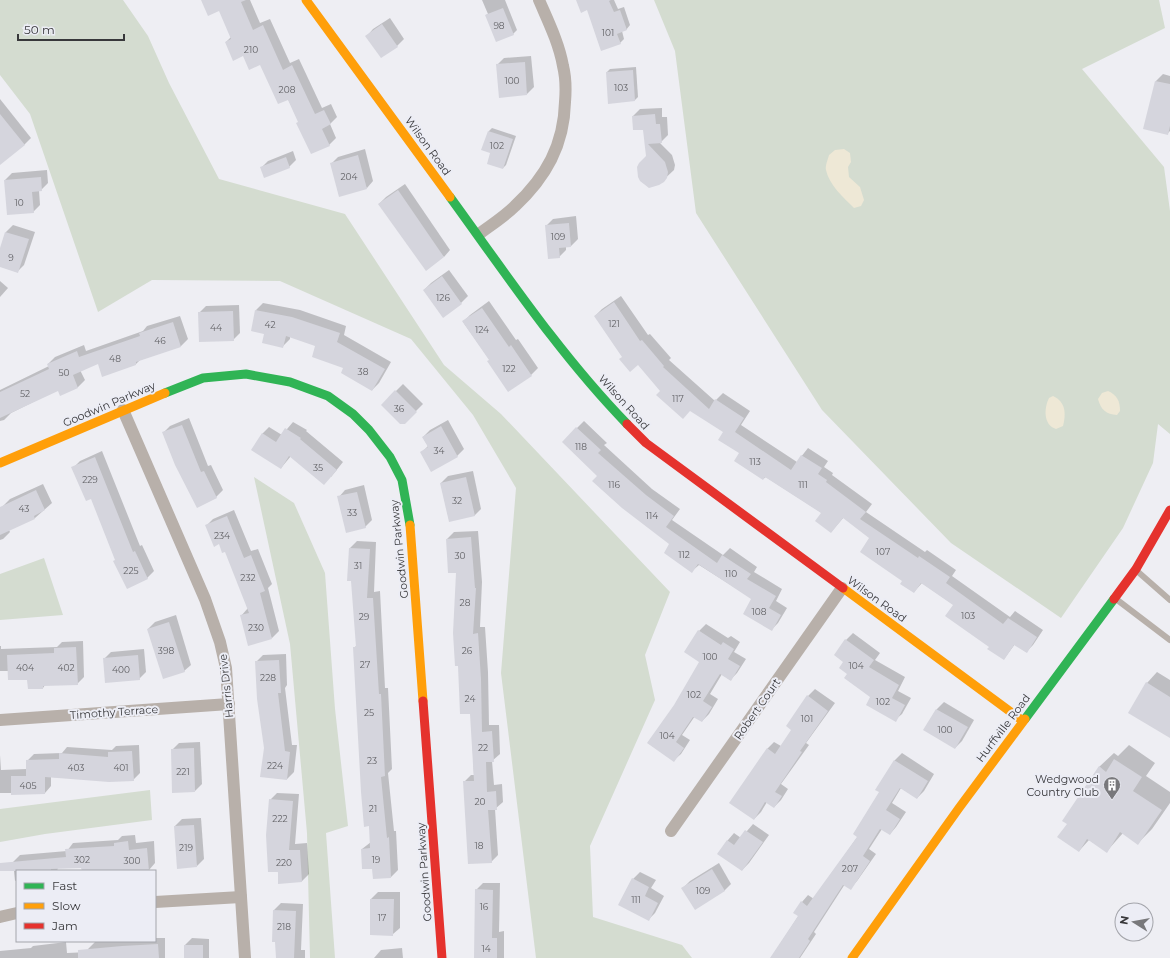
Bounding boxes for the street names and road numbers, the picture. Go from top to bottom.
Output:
street label: Wilson Road [402,114,454,178]
street label: Wilson Road [596,372,652,432]
street label: Goodwin Parkway [61,378,157,430]
street label: Goodwin Parkway [387,499,411,599]
street label: Wilson Road [845,573,909,625]
street label: Harris Drive [216,653,236,719]
street label: Robert Court [731,675,784,742]
street label: Hurffville Road [973,691,1033,765]
street label: Timothy Terrace [69,702,159,722]
street label: Goodwin Parkway [414,822,434,922]

